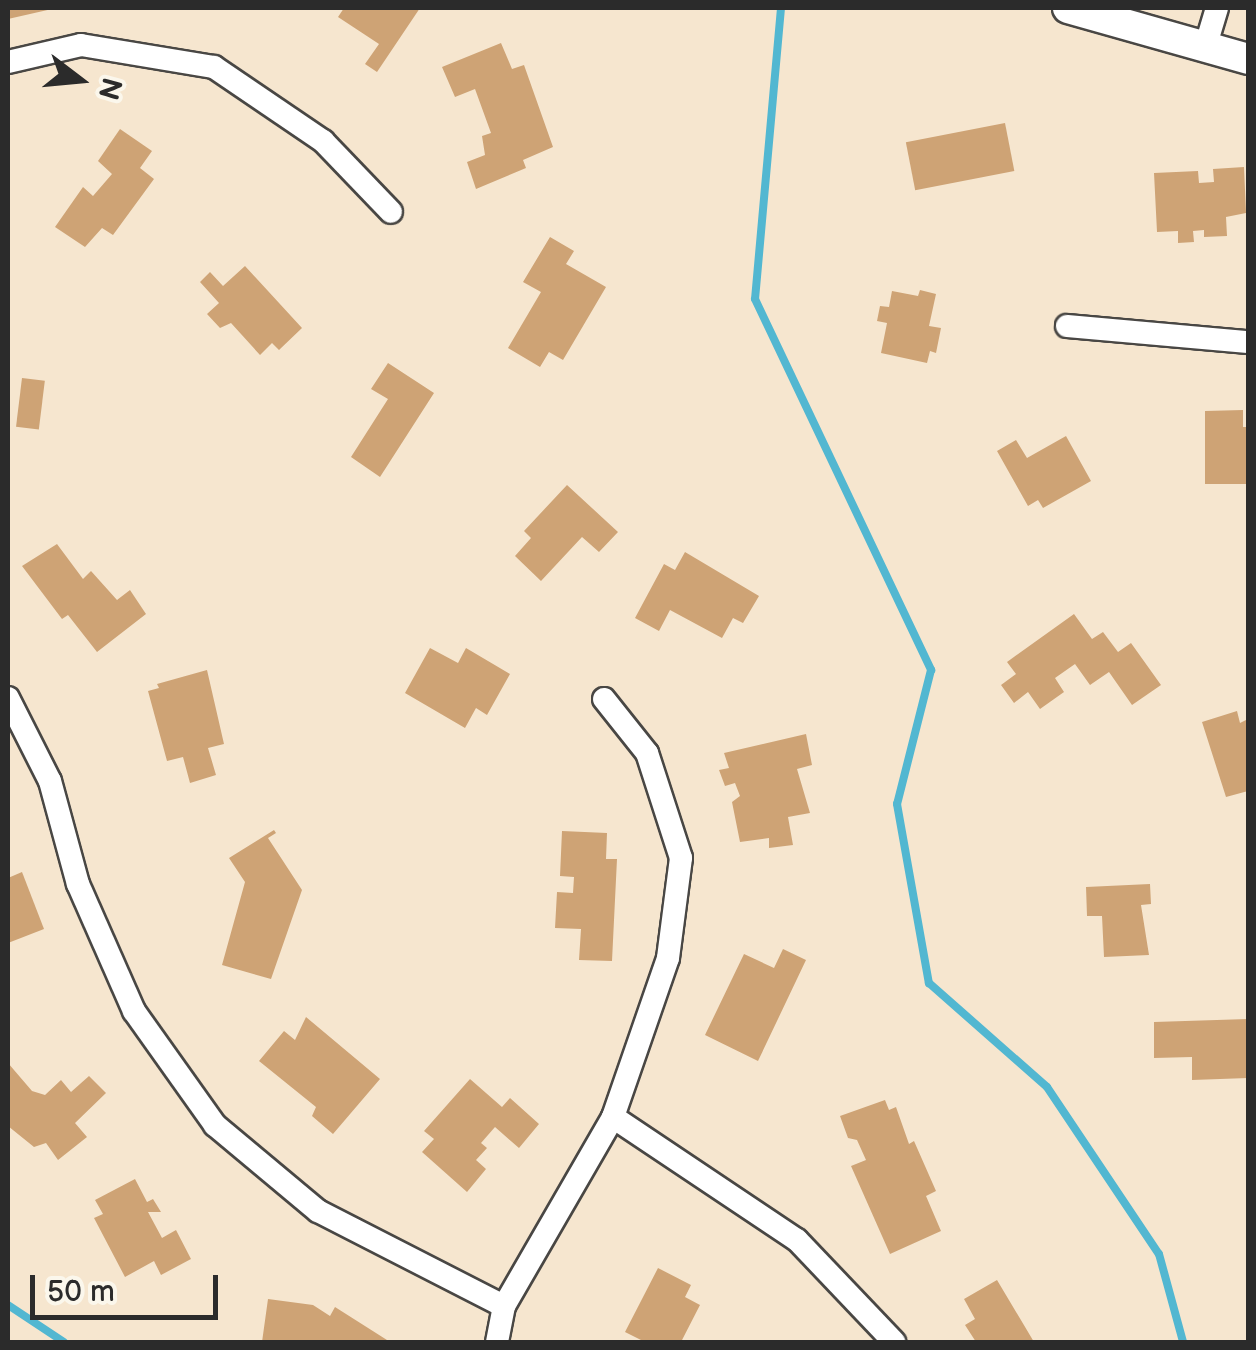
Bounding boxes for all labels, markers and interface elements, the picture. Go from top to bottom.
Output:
north arrow [30,30,130,130]
text: N [91,74,128,103]
scale bar [35,1255,222,1317]
text: 50 m [47,1274,115,1310]

